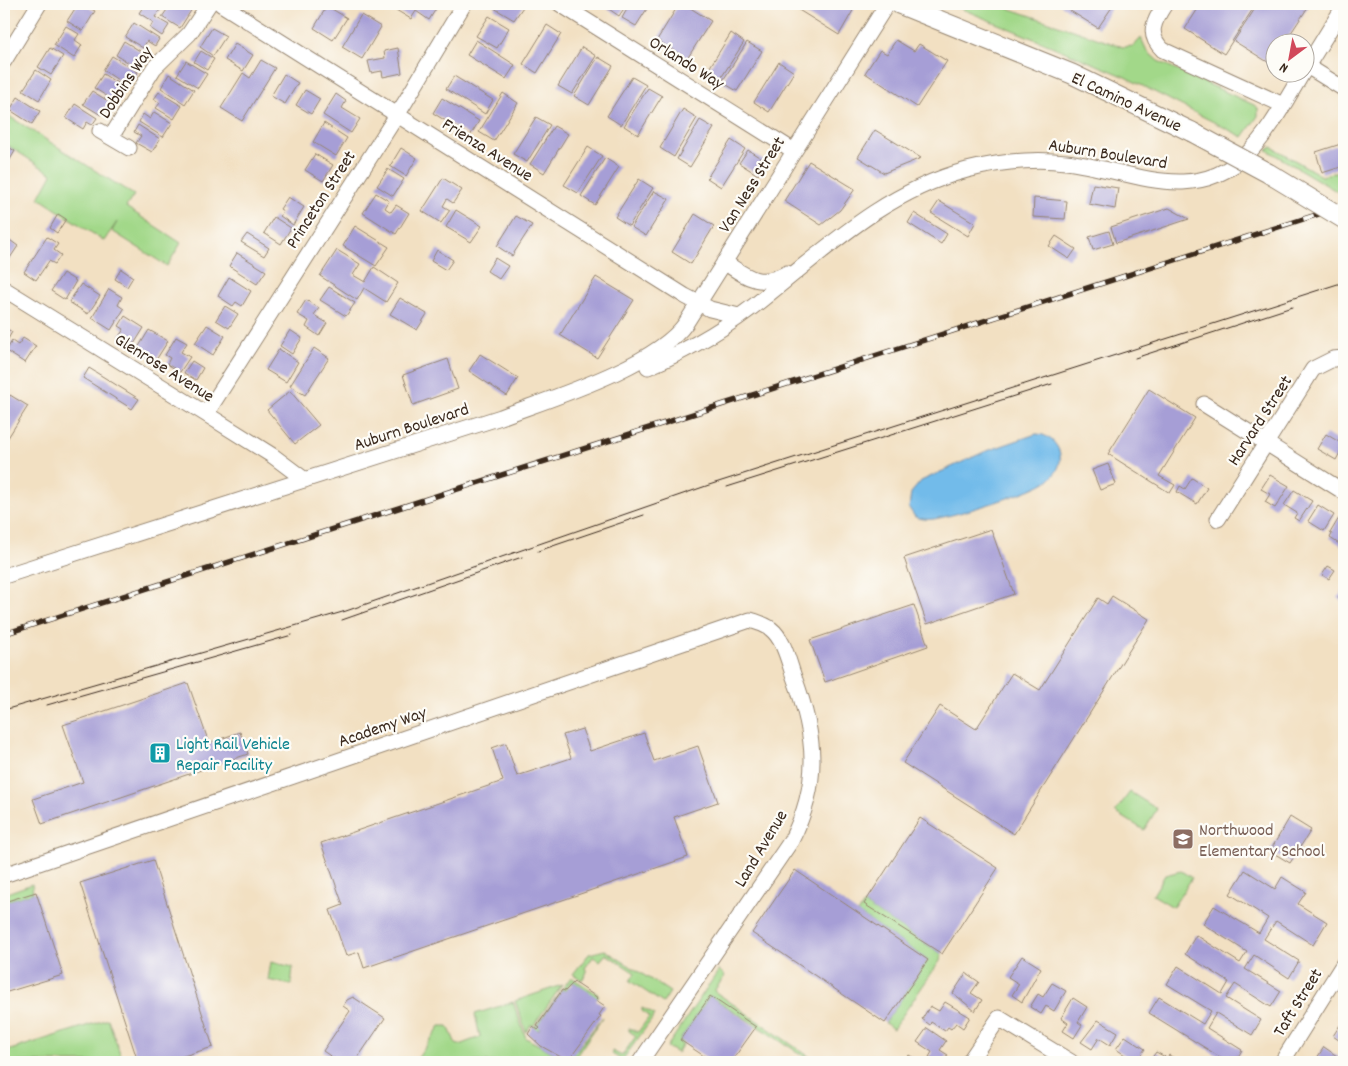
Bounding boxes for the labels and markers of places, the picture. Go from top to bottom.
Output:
place label: Light Rail Vehicle Repair Facility [176,733,290,779]
building icon: Light Rail Vehicle Repair Facility [148,741,172,765]
place label: Northwood Elementary School [1199,819,1326,865]
school or university icon: Northwood Elementary School [1171,827,1195,851]

